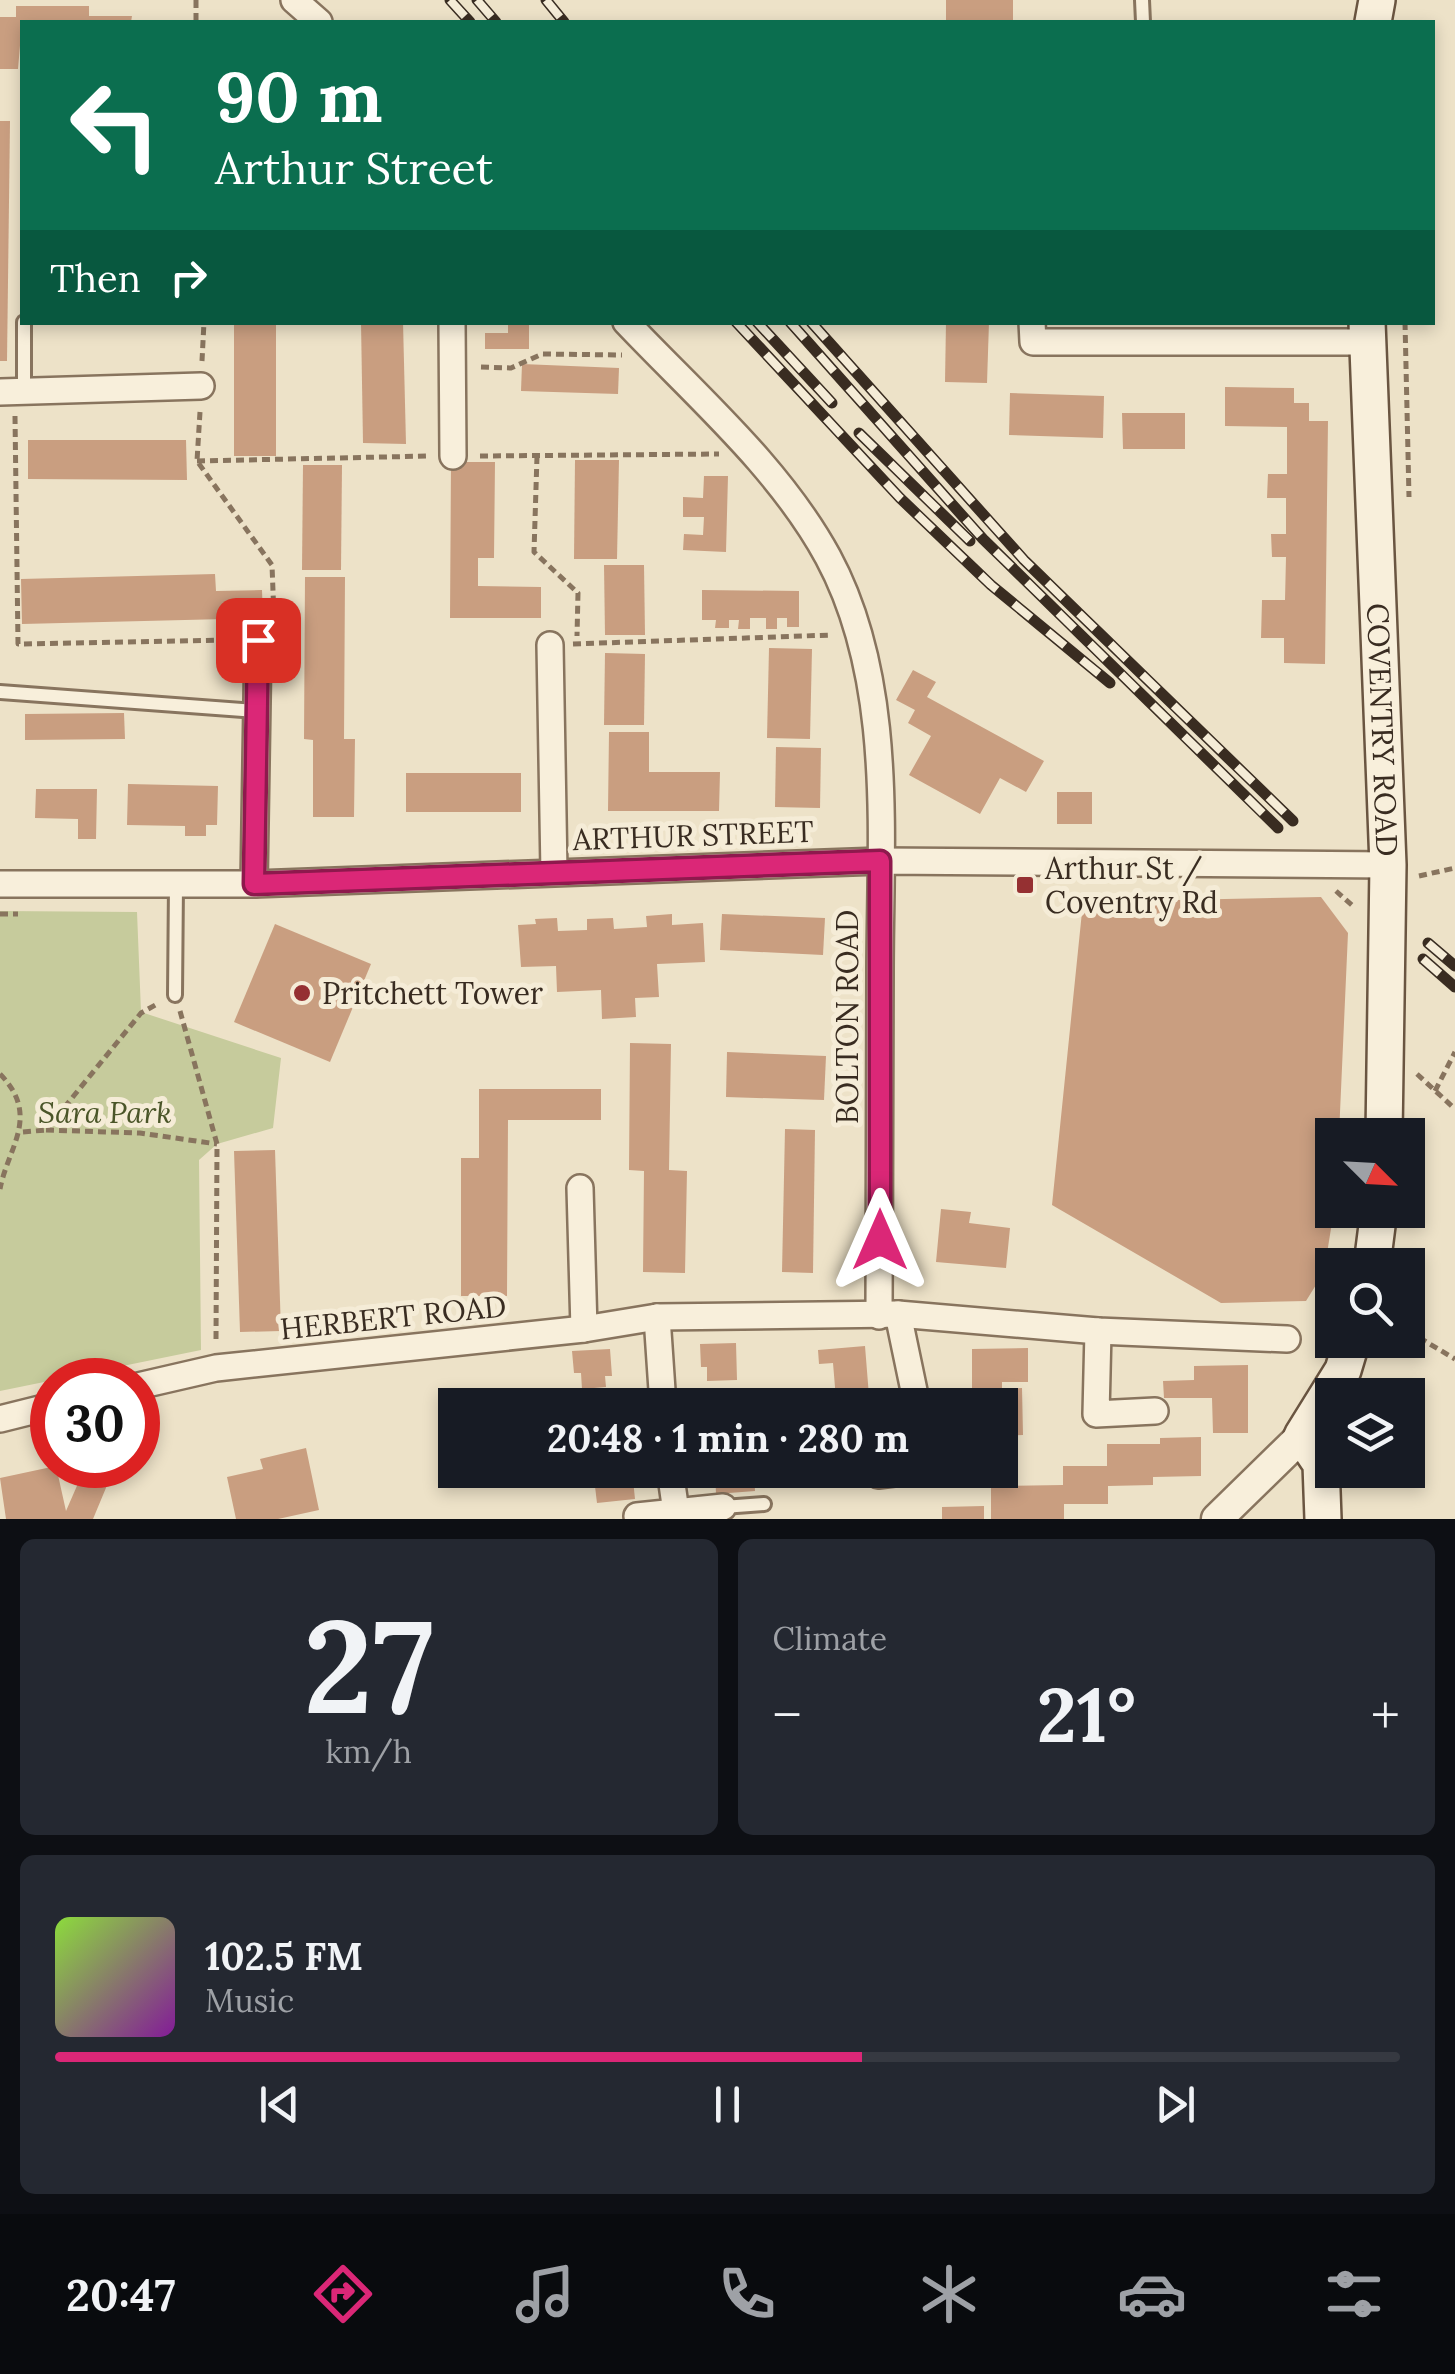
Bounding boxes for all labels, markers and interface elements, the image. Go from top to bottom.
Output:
text: 90 m [215,52,383,141]
icon: left [50,60,180,190]
text: Arthur Street [215,139,493,196]
icon: right [161,250,216,305]
text: Then [50,254,141,302]
pin [216,598,301,683]
street label: COVENTRY ROAD [1359,602,1407,857]
icon: arrive [231,613,286,668]
street label: ARTHUR STREET [571,812,814,858]
place label: Arthur St / Coventry Rd [1044,849,1218,922]
marker: Arthur St / Coventry Rd [1014,874,1036,896]
street label: BOLTON ROAD [828,910,866,1124]
place label: Pritchett Tower [322,974,543,1012]
marker: Pritchett Tower [291,982,313,1004]
park label: Sara Park [38,1093,172,1131]
north arrow [1315,1118,1425,1228]
map controls [1315,1118,1425,1488]
position arrow [828,1188,932,1292]
button: search [1315,1248,1425,1358]
street label: HERBERT ROAD [278,1286,508,1348]
speed limit sign: 30 [30,1358,160,1488]
button: layers [1315,1378,1425,1488]
text: 20:48 · 1 min · 280 m [547,1414,909,1462]
text: 27 [304,1582,434,1749]
text: Climate [773,1618,887,1659]
text: 21° [1037,1667,1136,1763]
text: − [773,1680,802,1750]
text: + [1371,1680,1400,1750]
text: km/h [326,1731,412,1772]
text: 102.5 FM [205,1932,363,1980]
text: Music [205,1980,294,2021]
icon: previous [252,2077,307,2132]
icon: pause [700,2077,755,2132]
icon: next [1148,2077,1203,2132]
icon: directions [308,2259,378,2329]
icon: music [510,2259,580,2329]
icon: phone [712,2259,782,2329]
icon: climate [914,2259,984,2329]
icon: car [1117,2259,1187,2329]
icon: filters [1319,2259,1389,2329]
text: 20:47 [66,2266,176,2323]

